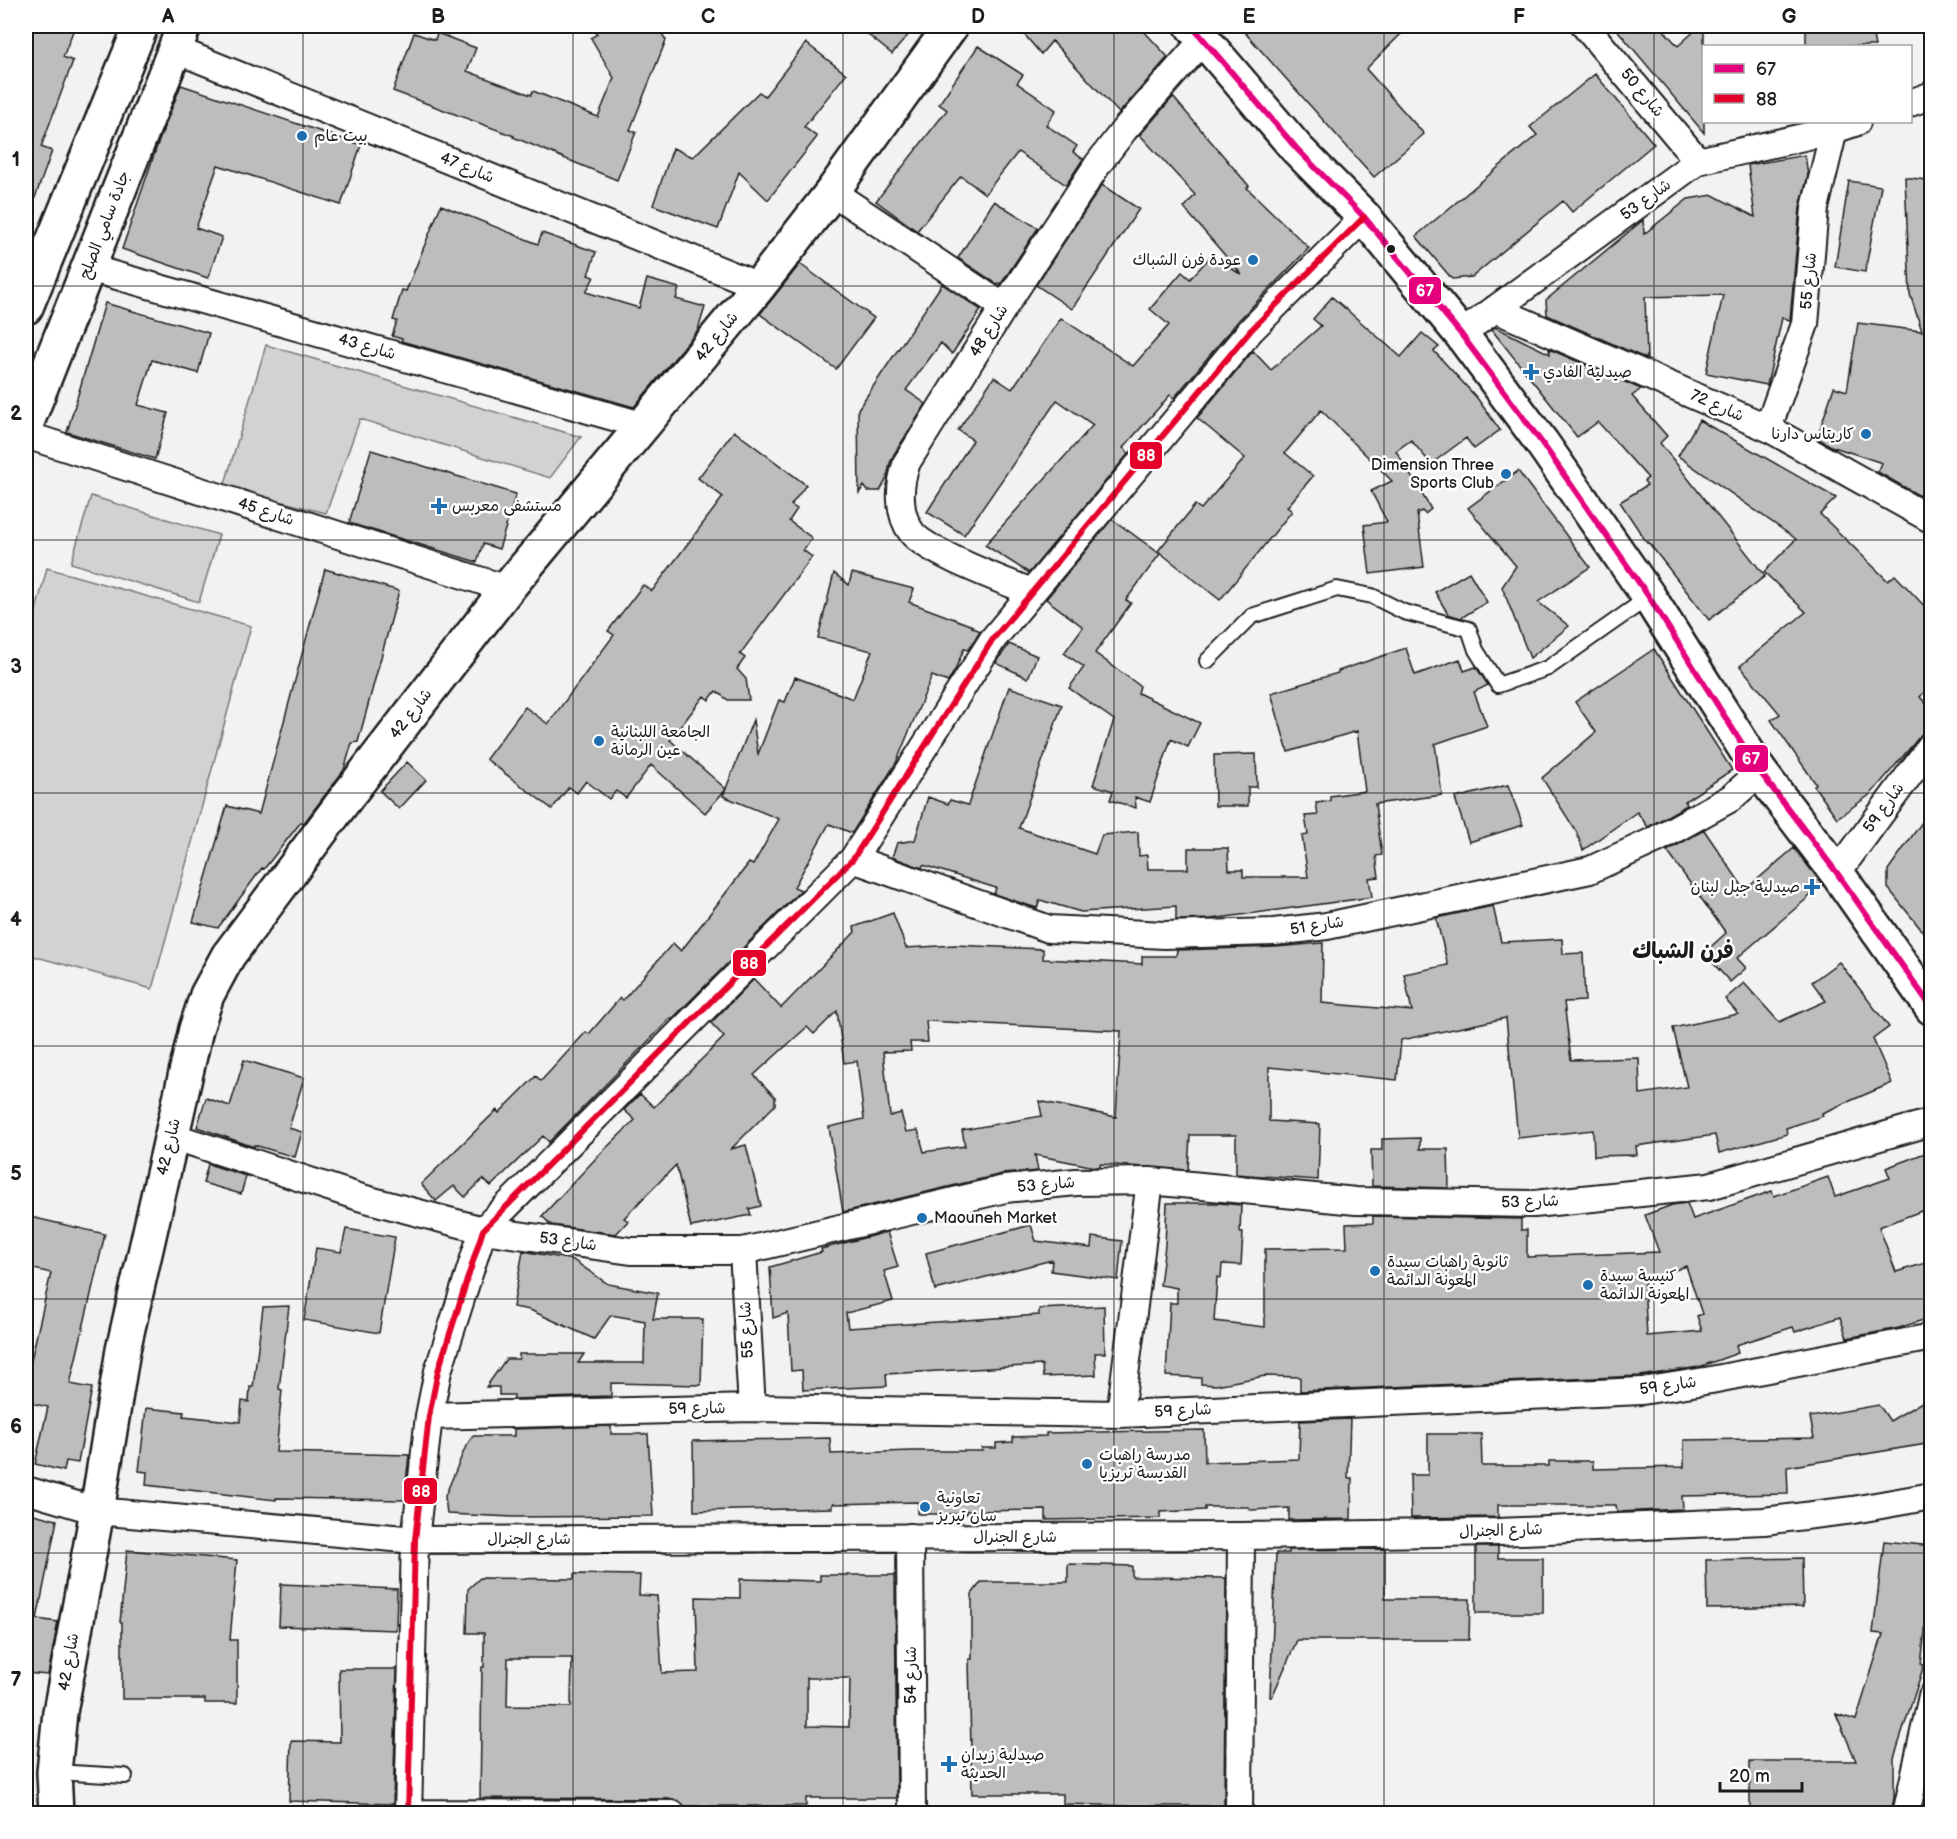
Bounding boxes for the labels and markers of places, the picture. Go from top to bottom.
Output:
place label: بيت عام [314,127,368,148]
marker: بيت عام [295,129,309,143]
unlabelled marker [1385,243,1397,255]
place label: عودة فرن الشباك [1133,251,1241,270]
marker: عودة فرن الشباك [1246,253,1260,267]
place label: صيدلية الفادي [1543,363,1632,383]
marker: صيدلية الفادي [1524,365,1538,379]
place label: كاريتاس دارنا [1771,425,1854,444]
marker: كاريتاس دارنا [1859,427,1873,441]
place label: Dimension Three Sports Club [1371,456,1495,493]
marker: Dimension Three Sports Club [1499,467,1513,481]
marker: مستشفى معربس [430,497,448,515]
place label: مستشفى معربس [452,497,562,516]
place label: الجامعة اللبنانية عين الرمانة [611,723,710,760]
marker: الجامعة اللبنانية عين الرمانة [592,734,606,748]
place label: صيدلية جبل لبنان [1690,878,1800,897]
marker: صيدلية جبل لبنان [1805,880,1819,894]
place label: Maouneh Market [934,1209,1057,1228]
marker: Maouneh Market [915,1211,929,1225]
place label: ثانوية راهبات سيدة المعونة الدائمة [1387,1253,1509,1290]
marker: ثانوية راهبات سيدة المعونة الدائمة [1368,1264,1382,1278]
place label: كنيسة سيدة المعونة الدائمة [1600,1267,1689,1304]
marker: كنيسة سيدة المعونة الدائمة [1581,1278,1595,1292]
place label: مدرسة راهبات القديسة تريزيا [1099,1446,1191,1483]
marker: مدرسة راهبات القديسة تريزيا [1080,1457,1094,1471]
place label: تعاونية سان تيريز [935,1489,997,1526]
marker: تعاونية سان تيريز [918,1500,932,1514]
place label: صيدلية زيدان الحديثة [961,1746,1044,1783]
marker: صيدلية زيدان الحديثة [942,1757,956,1771]

